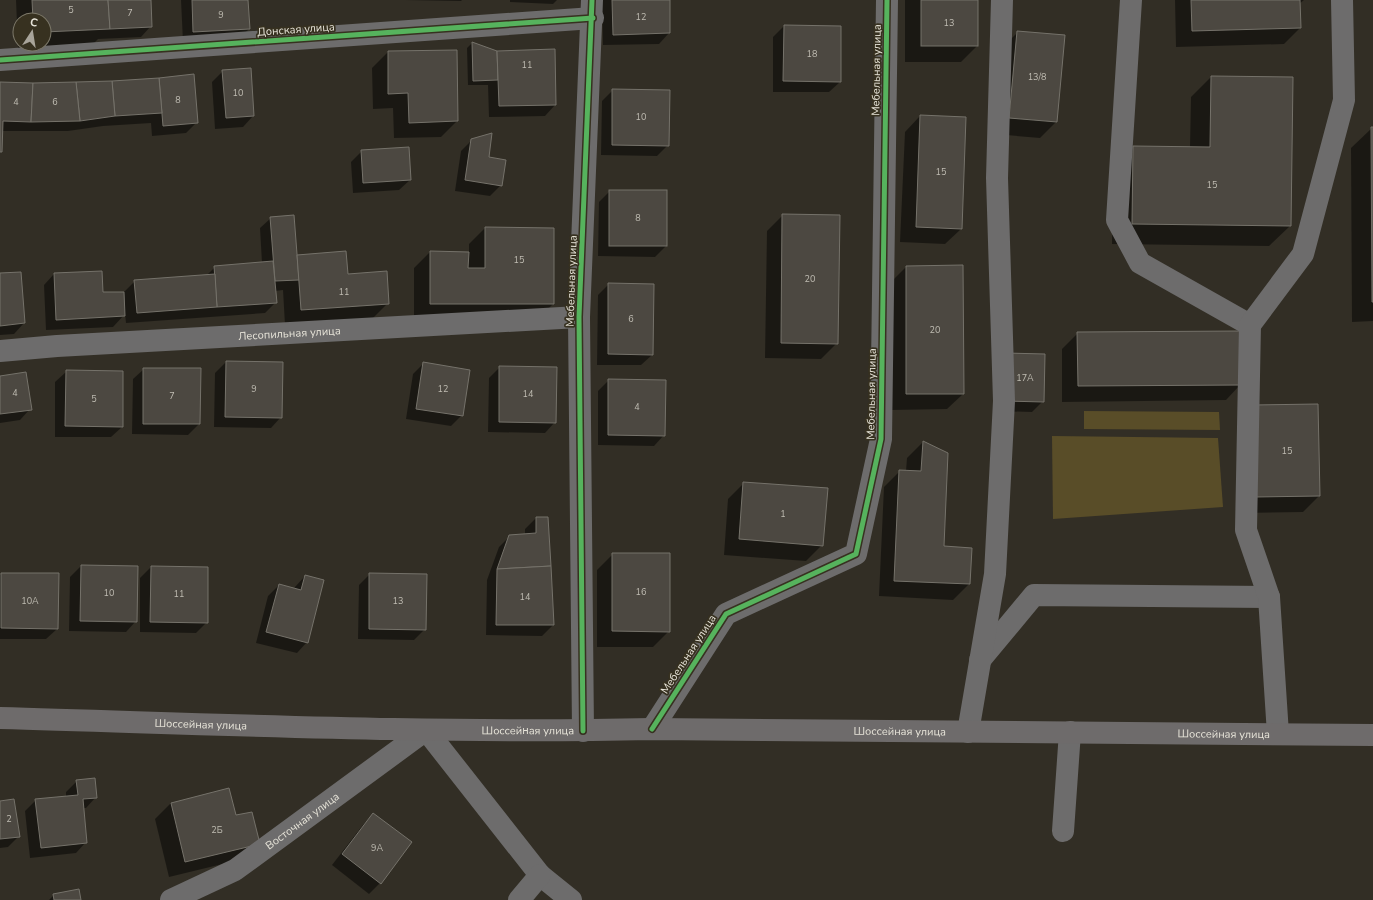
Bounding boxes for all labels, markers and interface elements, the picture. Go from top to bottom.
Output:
house number: 5 [68,4,74,16]
house number: 7 [127,7,133,19]
house number: 9 [218,9,224,21]
house number: 12 [636,11,646,23]
north arrow [12,12,52,52]
text: С [29,15,40,31]
house number: 13 [944,17,954,29]
street label: Донская улица [257,19,335,40]
street label: Мебельная улица [868,24,885,116]
house number: 18 [807,48,817,60]
house number: 11 [522,59,532,71]
house number: 13/8 [1028,71,1046,83]
house number: 10 [233,87,243,99]
house number: 8 [175,94,181,106]
house number: 4 [13,96,19,108]
house number: 6 [52,96,58,108]
house number: 10 [636,111,646,123]
house number: 15 [936,166,946,178]
house number: 15 [1207,179,1217,191]
house number: 8 [635,212,641,224]
street label: Мебельная улица [562,235,581,327]
house number: 15 [514,254,524,266]
house number: 20 [805,273,815,285]
house number: 11 [339,286,349,298]
house number: 6 [628,313,634,325]
street label: Лесопильная улица [238,323,341,344]
house number: 20 [930,324,940,336]
street label: Мебельная улица [863,348,880,440]
house number: 17А [1016,372,1034,384]
house number: 9 [251,383,257,395]
house number: 12 [438,383,448,395]
house number: 4 [12,387,18,399]
house number: 14 [523,388,534,400]
house number: 7 [169,390,175,402]
house number: 5 [91,393,97,405]
house number: 4 [634,401,640,413]
house number: 15 [1282,445,1292,457]
house number: 1 [780,508,786,520]
house number: 16 [636,586,646,598]
house number: 10 [104,587,114,599]
house number: 11 [174,588,184,600]
house number: 14 [520,591,531,603]
house number: 10А [21,595,39,607]
house number: 13 [393,595,403,607]
street label: Мебельная улица [657,612,720,697]
street label: Шоссейная улица [154,716,247,734]
street label: Шоссейная улица [482,723,574,738]
street label: Шоссейная улица [853,724,946,739]
street label: Шоссейная улица [1177,726,1270,742]
street label: Восточная улица [263,789,342,853]
house number: 2 [6,813,12,825]
house number: 2Б [211,824,223,836]
house number: 9А [371,842,383,854]

